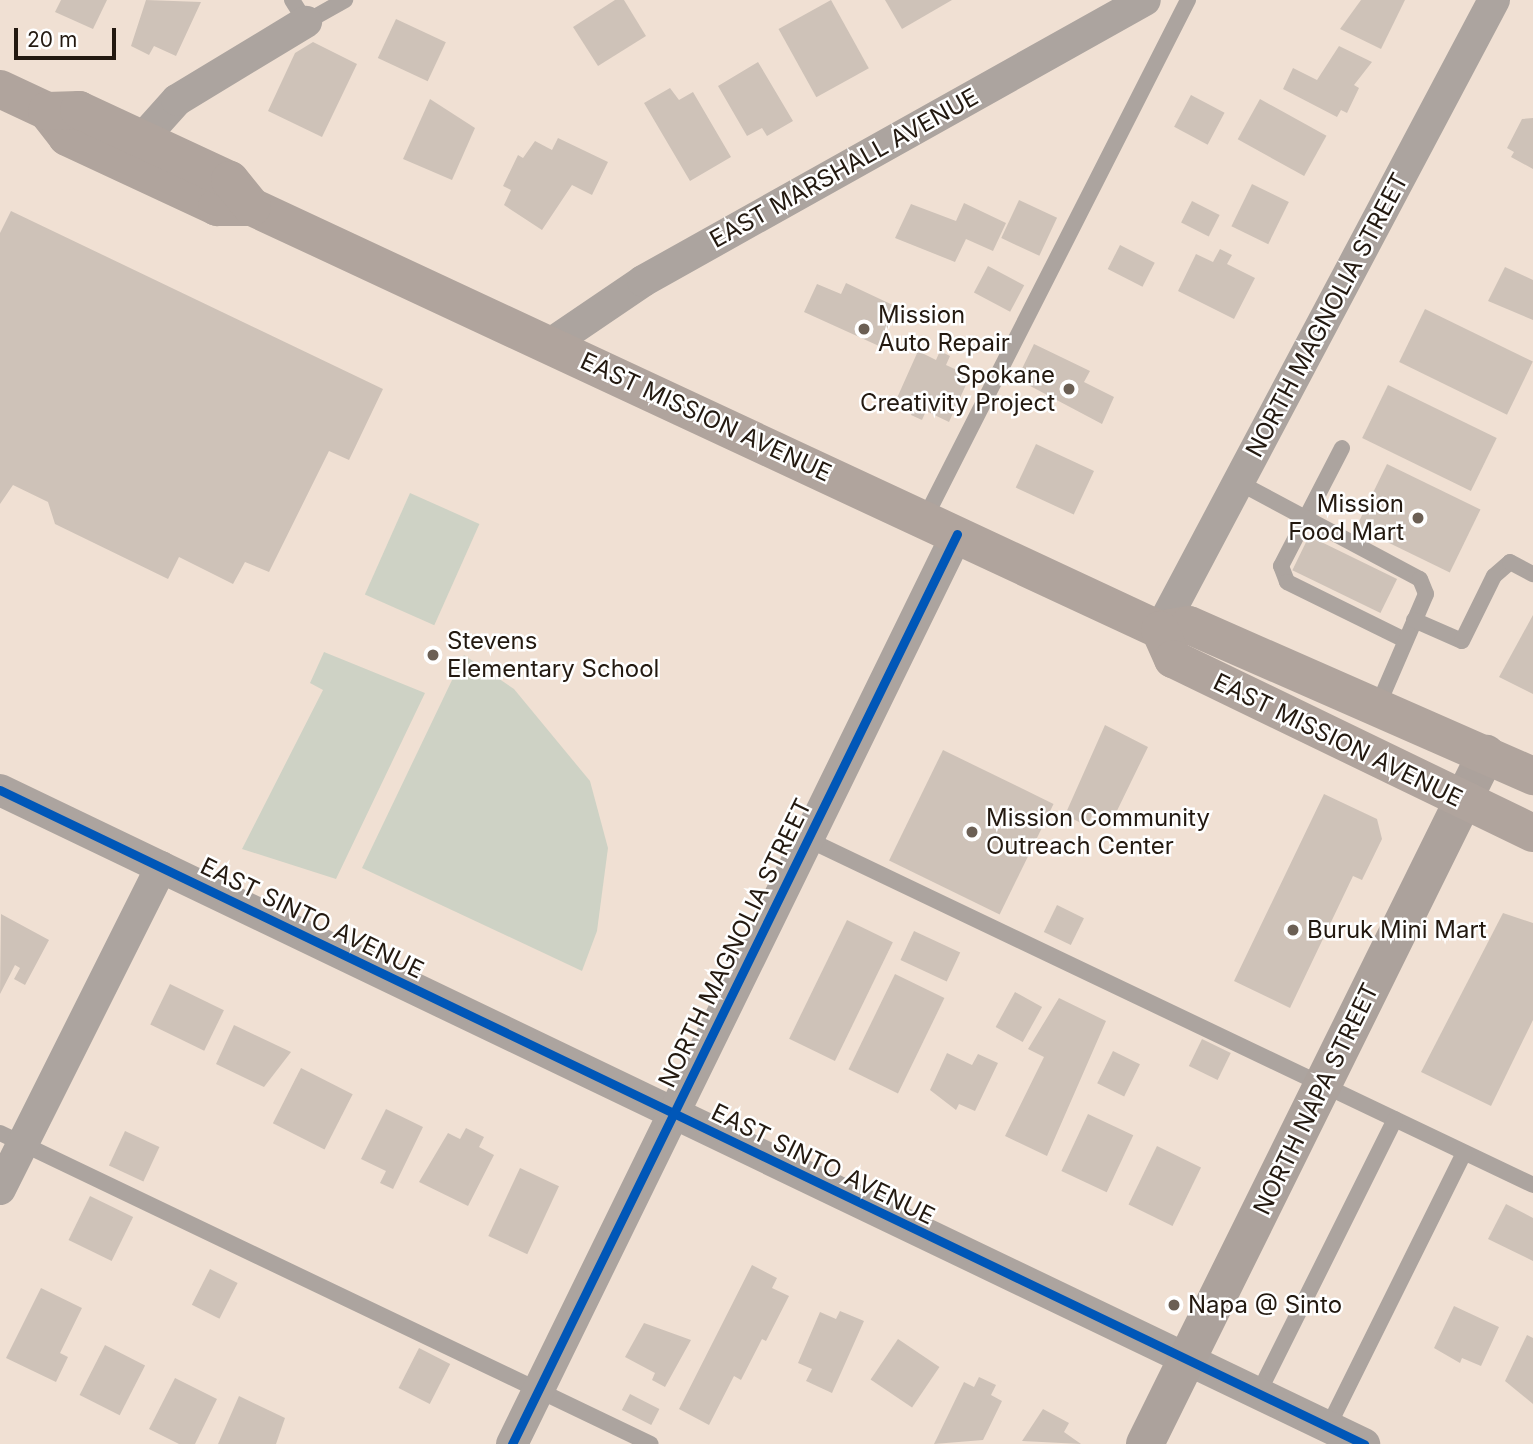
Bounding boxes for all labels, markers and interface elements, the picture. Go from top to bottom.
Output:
scale bar [18,14,119,58]
text: 20 m [27,27,77,52]
street label: EAST MARSHALL AVENUE [705,82,983,254]
street label: NORTH MAGNOLIA STREET [1240,168,1414,462]
place label: Mission Auto Repair [878,301,1010,357]
marker: Mission Auto Repair [856,321,872,337]
street label: EAST MISSION AVENUE [576,346,836,488]
place label: Spokane Creativity Project [860,361,1055,417]
marker: Spokane Creativity Project [1061,381,1077,397]
place label: Mission Food Mart [1288,490,1404,546]
marker: Mission Food Mart [1410,510,1426,526]
place label: Stevens Elementary School [447,627,659,683]
marker: Stevens Elementary School [425,647,441,663]
street label: EAST MISSION AVENUE [1209,667,1467,813]
street label: NORTH MAGNOLIA STREET [652,794,818,1092]
place label: Mission Community Outreach Center [986,804,1210,860]
marker: Mission Community Outreach Center [964,824,980,840]
street label: EAST SINTO AVENUE [196,851,428,985]
place label: Buruk Mini Mart [1307,916,1487,944]
marker: Buruk Mini Mart [1285,922,1301,938]
street label: NORTH NAPA STREET [1247,978,1385,1220]
street label: EAST SINTO AVENUE [707,1097,939,1231]
place label: Napa @ Sinto [1188,1291,1342,1319]
marker: Napa @ Sinto [1166,1297,1182,1313]

